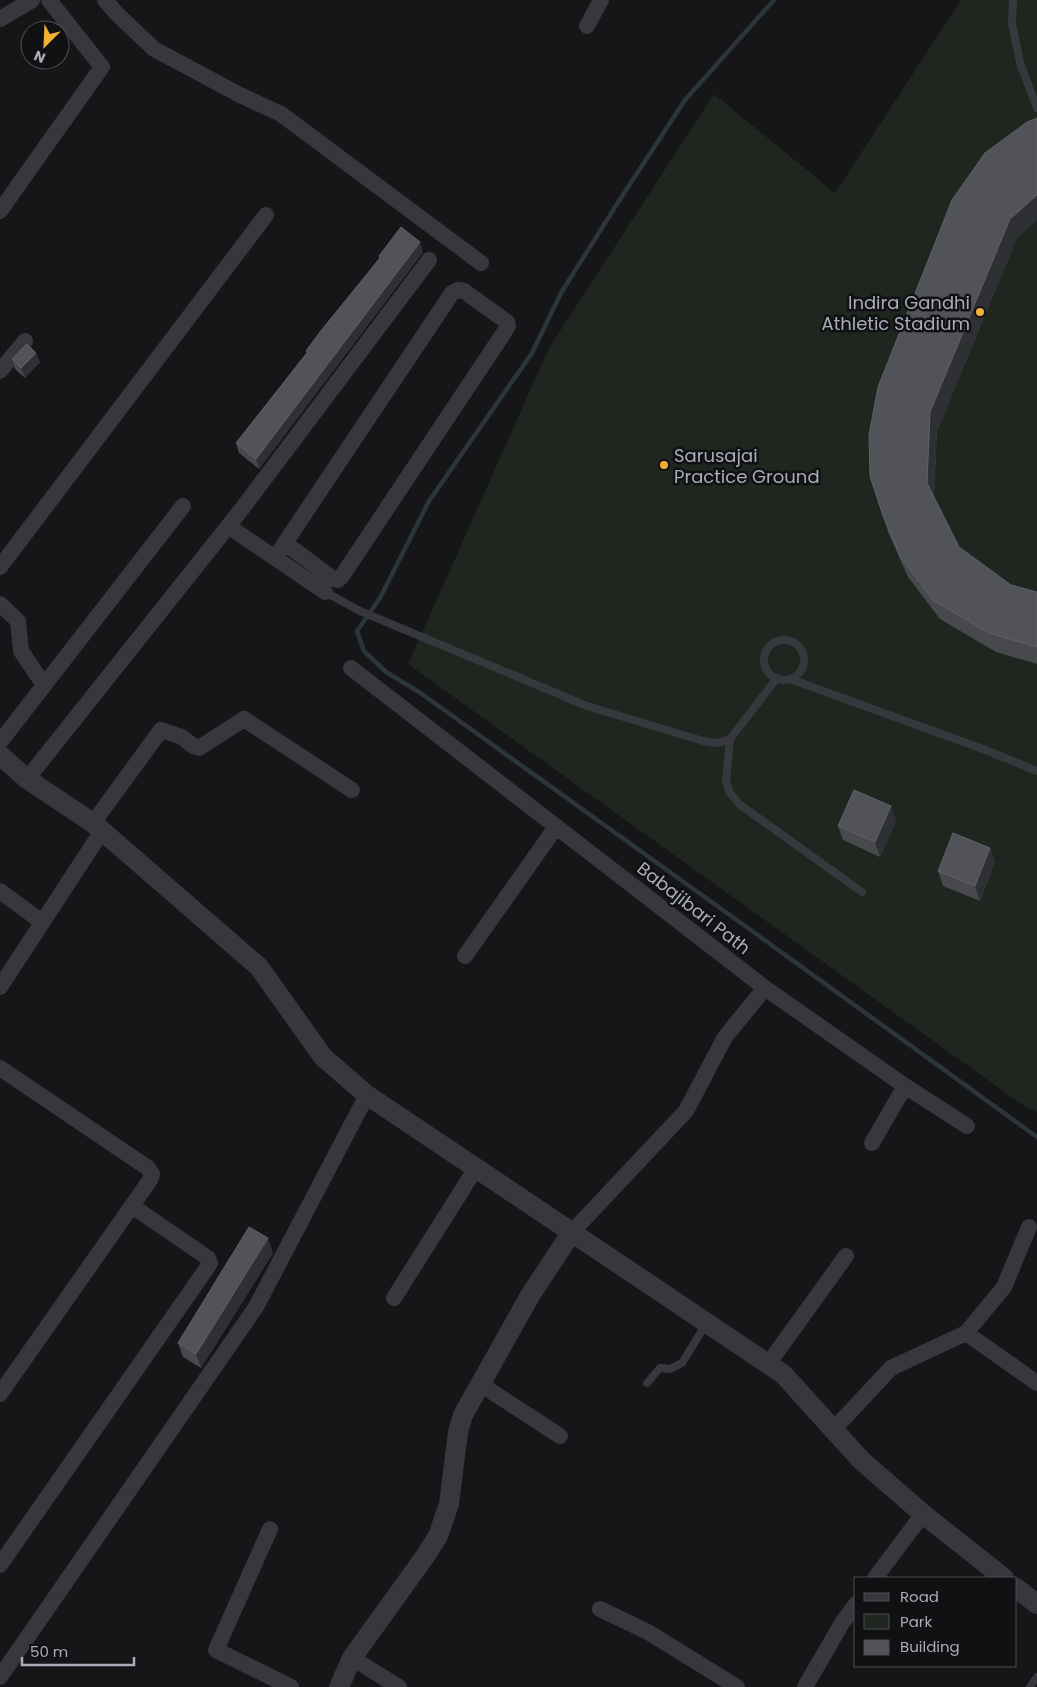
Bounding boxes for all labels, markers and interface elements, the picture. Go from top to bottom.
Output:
north arrow [20,20,70,70]
text: N [31,46,49,68]
place label: Indira Gandhi Athletic Stadium [822,290,970,336]
marker: Indira Gandhi Athletic Stadium [974,306,986,318]
place label: Sarusajai Practice Ground [674,443,820,489]
marker: Sarusajai Practice Ground [658,459,670,471]
street label: Babajibari Path [632,856,756,960]
legend [854,1577,1017,1667]
text: Road [900,1586,939,1607]
text: Park [900,1611,932,1632]
scale bar [22,1634,135,1666]
text: Building [900,1636,960,1657]
text: 50 m [30,1641,68,1662]

